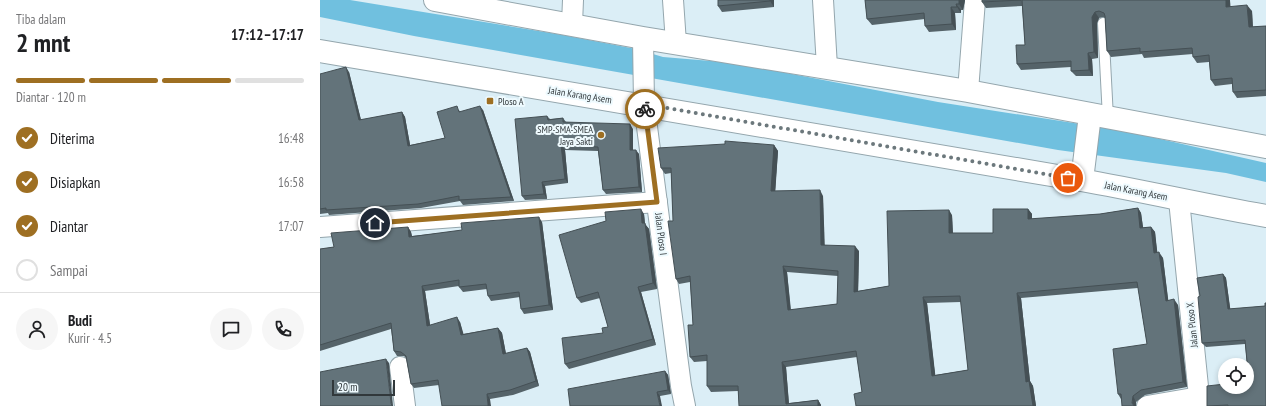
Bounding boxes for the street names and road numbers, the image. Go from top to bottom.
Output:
street label: Jalan Karang Asem [546,83,613,106]
street label: Jalan Karang Asem [1102,178,1169,203]
street label: Jalan Ploso I [652,211,670,256]
street label: Jalan Ploso X [1183,302,1201,349]

